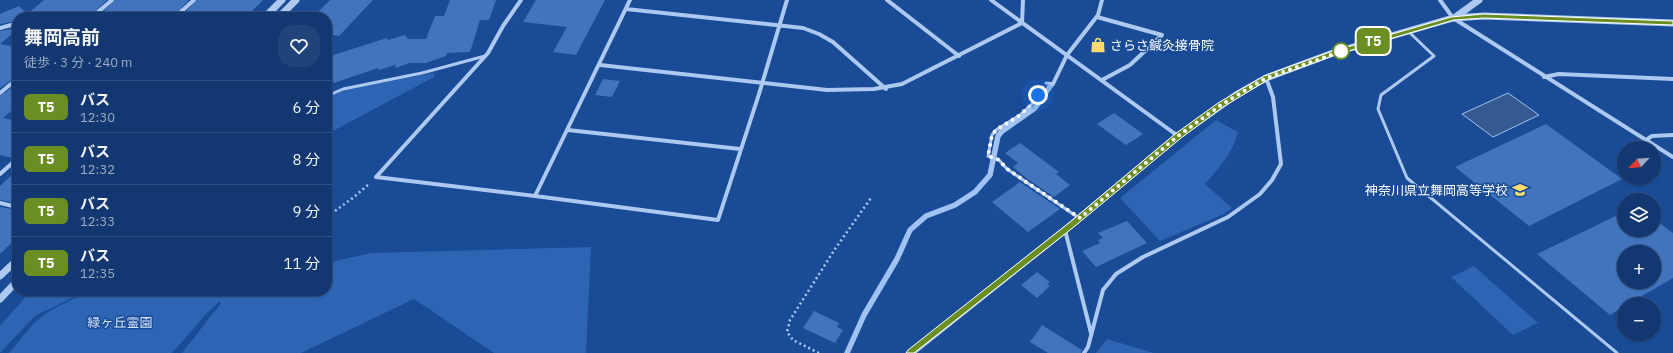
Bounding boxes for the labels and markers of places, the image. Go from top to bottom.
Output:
shop icon: さらさ鍼灸接骨院 [1089,36,1107,54]
place label: さらさ鍼灸接骨院 [1110,37,1214,54]
unlabelled marker [1332,42,1350,60]
school or university icon: 神奈川県立舞岡高等学校 [1511,181,1529,199]
place label: 神奈川県立舞岡高等学校 [1365,182,1508,199]

